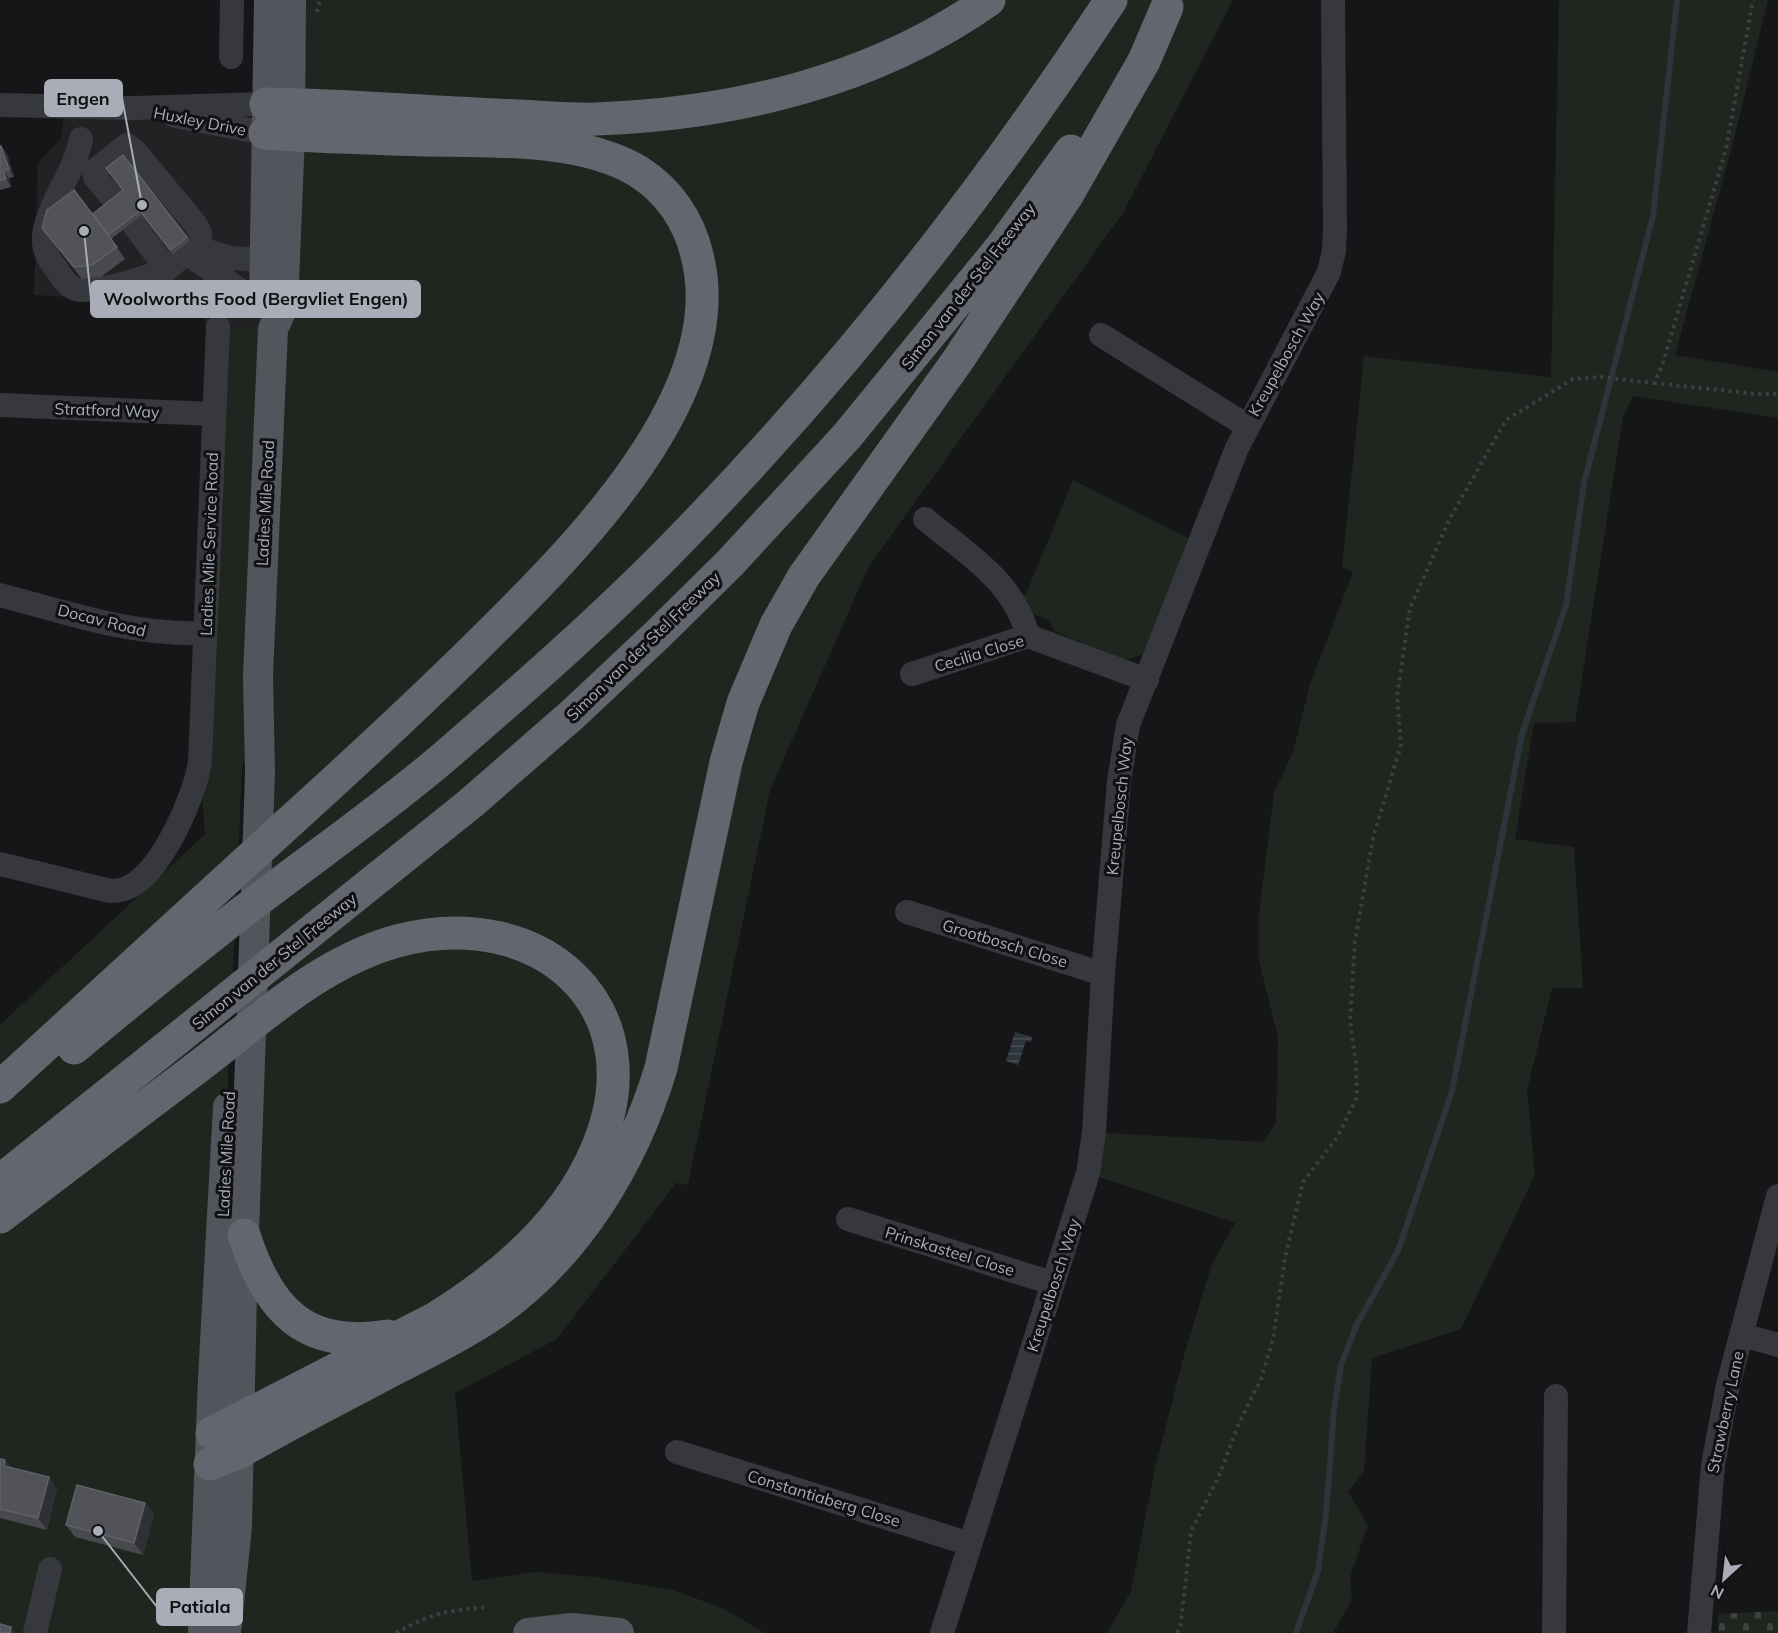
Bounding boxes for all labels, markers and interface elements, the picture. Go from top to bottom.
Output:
callout: Engen [45,80,122,116]
text: Engen [56,87,110,110]
street label: Huxley Drive [152,102,248,140]
street label: Simon van der Stel Freeway [897,198,1040,373]
callout: Woolworths Food (Bergvliet Engen) [91,281,420,317]
text: Woolworths Food (Bergvliet Engen) [103,287,409,310]
street label: Kreupelbosch Way [1244,288,1329,420]
street label: Stratford Way [54,398,160,422]
street label: Ladies Mile Road [252,440,278,566]
street label: Ladies Mile Service Road [196,452,222,636]
street label: Simon van der Stel Freeway [562,567,724,725]
street label: Docav Road [56,599,148,641]
street label: Cecilia Close [932,630,1026,676]
street label: Kreupelbosch Way [1102,735,1136,876]
street label: Simon van der Stel Freeway [188,888,361,1034]
street label: Grootbosch Close [940,914,1070,972]
street label: Ladies Mile Road [213,1091,239,1217]
street label: Kreupelbosch Way [1022,1215,1084,1354]
street label: Prinskasteel Close [883,1222,1017,1280]
street label: Strawberry Lane [1702,1349,1748,1475]
street label: Constantiaberg Close [745,1465,903,1531]
north arrow [1694,1549,1754,1609]
text: N [1707,1581,1727,1604]
callout: Patiala [157,1589,242,1625]
text: Patiala [169,1595,231,1618]

